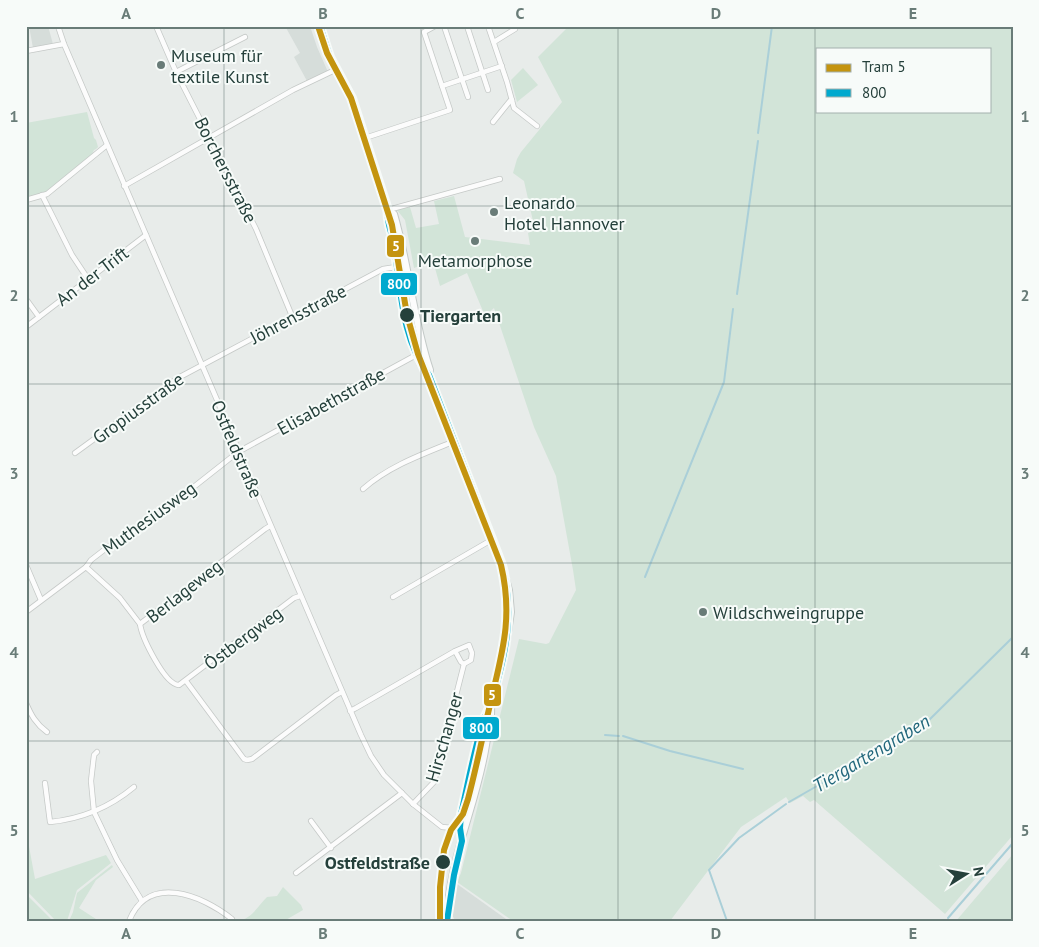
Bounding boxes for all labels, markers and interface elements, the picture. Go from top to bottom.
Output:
text: A [121,3,131,23]
text: B [318,3,328,23]
text: C [516,3,525,23]
text: D [711,3,721,23]
text: E [909,3,917,23]
place label: Museum für textile Kunst [171,44,269,88]
legend [816,48,992,112]
text: Tram 5 [862,57,906,76]
marker: Museum für textile Kunst [155,59,167,71]
text: 800 [862,83,887,102]
text: 1 [9,106,19,126]
text: 1 [1020,106,1030,126]
street label: Borchersstraße [190,113,262,227]
place label: Leonardo Hotel Hannover [504,191,625,235]
marker: Leonardo Hotel Hannover [488,206,500,218]
line badge: 5 [386,234,405,258]
marker: Metamorphose [469,235,481,247]
text: 5 [392,237,400,255]
street label: An der Trift [51,241,133,311]
place label: Metamorphose [418,249,532,272]
line badge: 800 [380,272,418,296]
text: 800 [387,275,411,293]
street label: Jöhrensstraße [245,279,350,349]
text: 2 [9,285,19,305]
text: 2 [1020,285,1030,305]
place label: Tiergarten [420,304,501,327]
marker: Tiergarten [398,306,416,324]
street label: Elisabethstraße [273,362,389,440]
street label: Gropiusstraße [88,367,188,449]
street label: Ostfeldstraße [206,397,268,501]
text: 3 [9,463,19,483]
text: 3 [1020,463,1030,483]
street label: Muthesiusweg [98,476,200,560]
street label: Berlageweg [141,554,227,628]
street label: Östbergweg [199,601,287,675]
place label: Wildschweingruppe [713,601,864,624]
marker: Wildschweingruppe [697,606,709,618]
text: 4 [9,642,19,662]
text: 4 [1020,642,1030,662]
line badge: 5 [483,683,502,707]
text: 5 [488,686,496,704]
street label: Hirschanger [420,689,468,785]
water label: Tiergartengraben [808,708,934,797]
line badge: 800 [462,716,500,740]
text: 800 [469,719,493,737]
text: 5 [9,820,19,840]
text: 5 [1020,820,1030,840]
north arrow [942,850,992,900]
place label: Ostfeldstraße [325,851,430,874]
marker: Ostfeldstraße [434,853,452,871]
text: N [969,865,988,878]
text: A [121,923,131,943]
text: B [318,923,328,943]
text: C [516,923,525,943]
text: D [711,923,721,943]
text: E [909,923,917,943]

